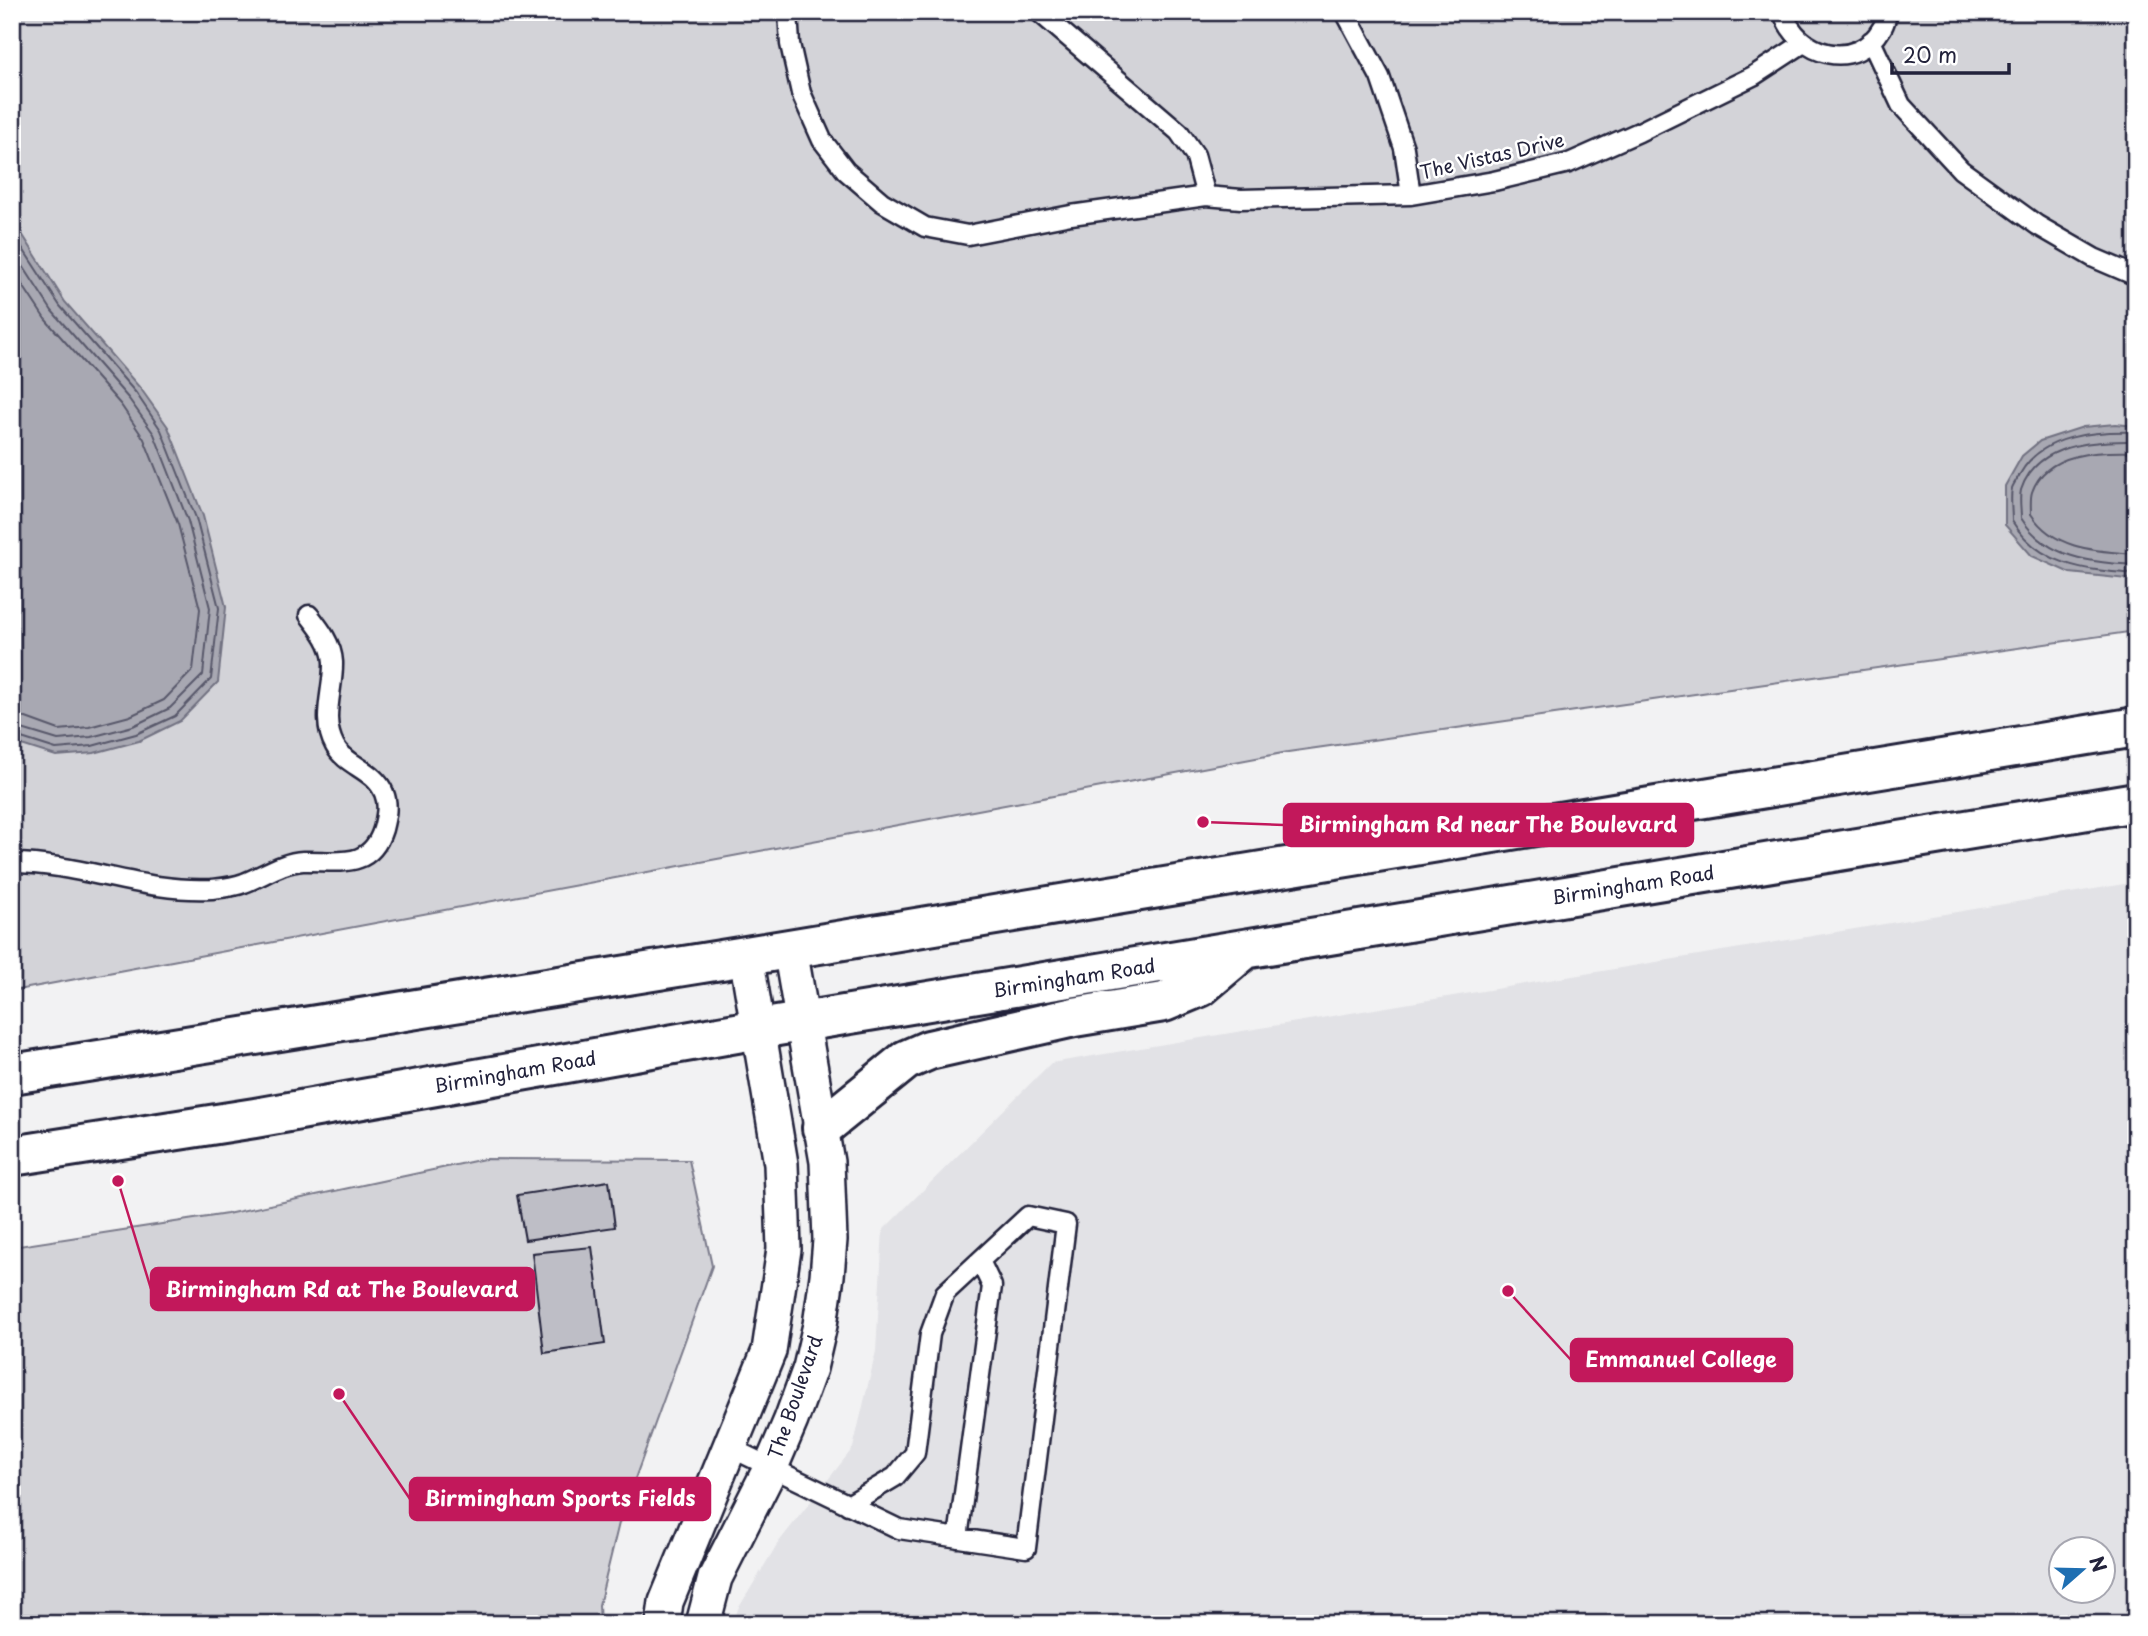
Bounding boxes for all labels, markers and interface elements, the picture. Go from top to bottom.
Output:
scale bar [1892,32,2010,76]
text: 20 m [1903,38,1957,70]
street label: The Vistas Drive [1417,125,1567,185]
callout: Birmingham Rd near The Boulevard [1284,804,1693,846]
text: Birmingham Rd near The Boulevard [1299,807,1677,839]
street label: Birmingham Road [1549,857,1716,911]
street label: Birmingham Road [990,950,1157,1004]
street label: Birmingham Road [431,1043,598,1099]
callout: Birmingham Rd at The Boulevard [151,1268,534,1310]
text: Birmingham Rd at The Boulevard [166,1272,519,1304]
street label: The Boulevard [760,1331,828,1462]
callout: Emmanuel College [1571,1339,1792,1381]
text: Emmanuel College [1585,1342,1777,1374]
callout: Birmingham Sports Fields [410,1478,710,1520]
text: Birmingham Sports Fields [424,1481,696,1513]
north arrow [2046,1534,2116,1604]
text: N [2083,1552,2115,1576]

